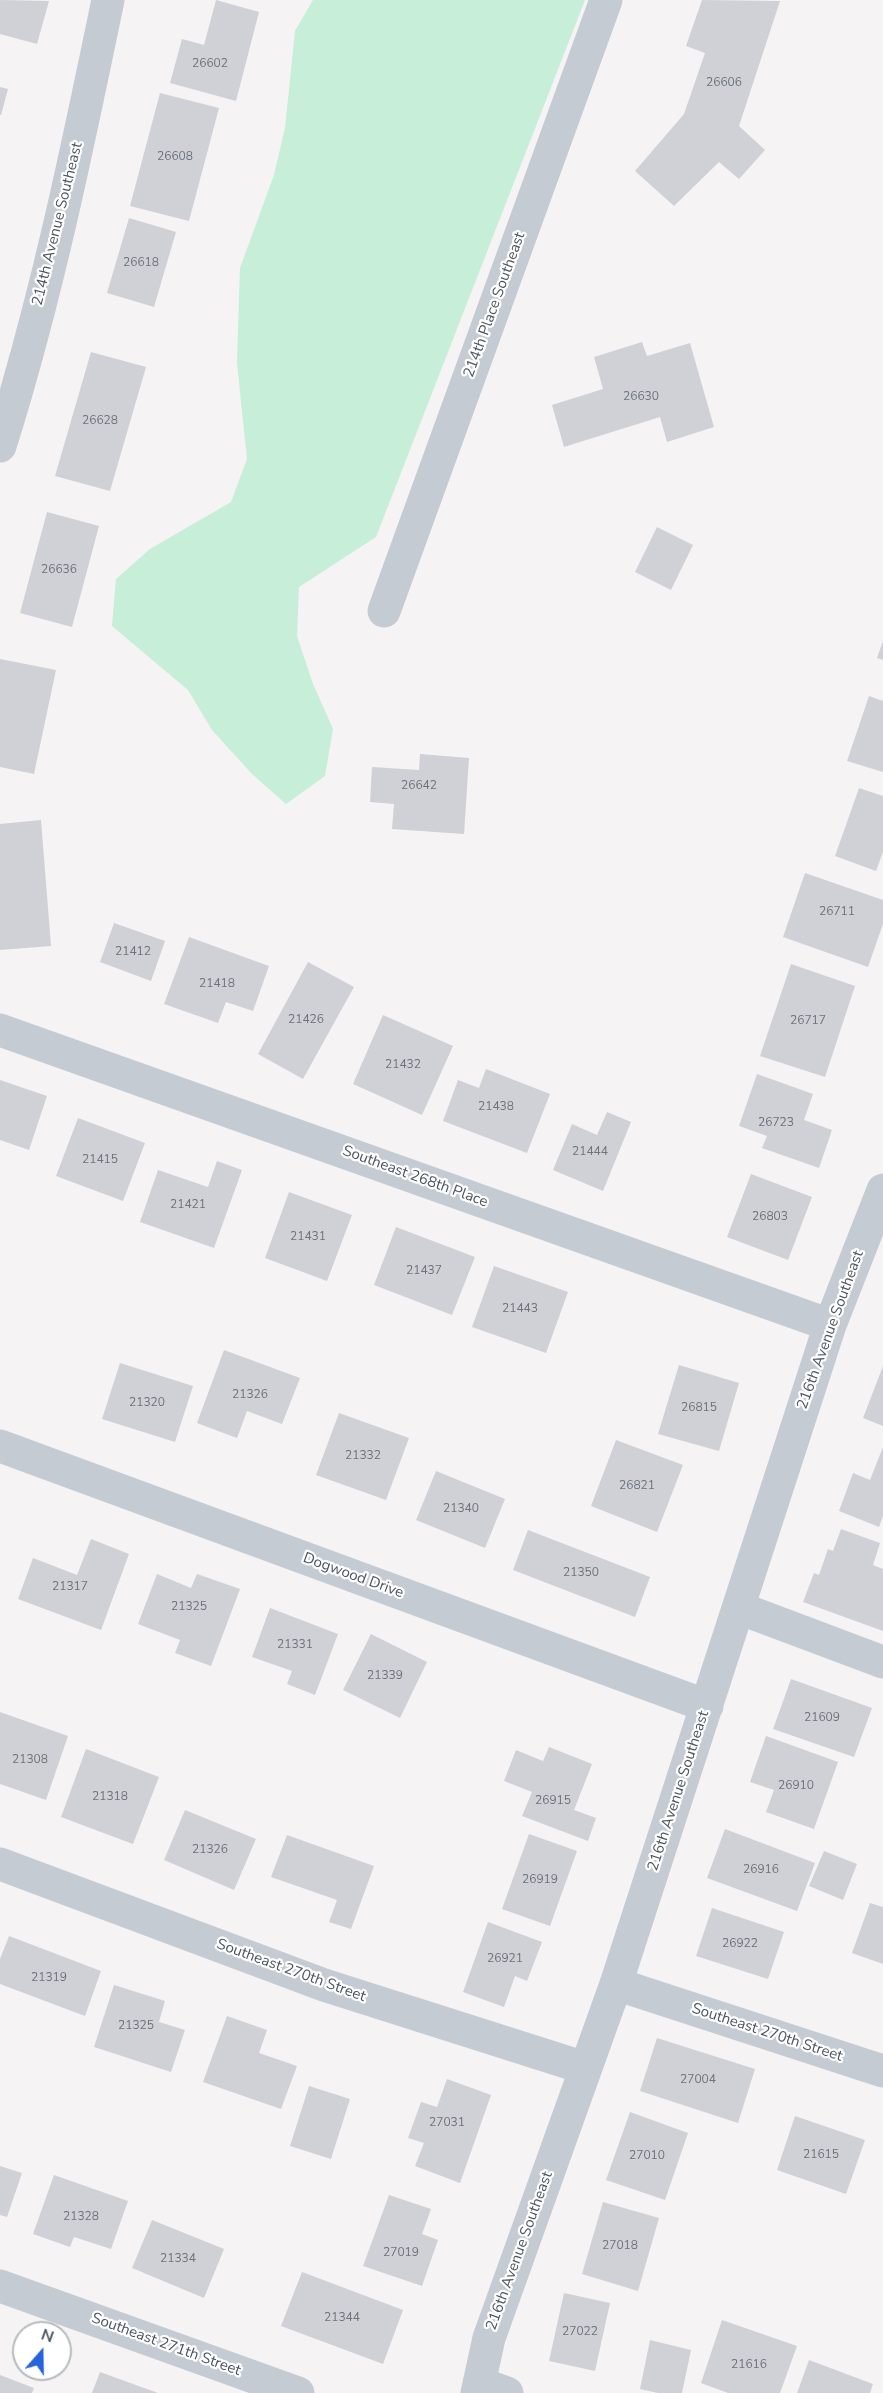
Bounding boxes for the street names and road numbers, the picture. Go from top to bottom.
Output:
street label: 214th Avenue Southeast [29,141,87,307]
street label: 214th Place Southeast [460,230,530,380]
street label: Southeast 268th Place [340,1142,490,1212]
street label: 216th Avenue Southeast [794,1248,868,1412]
street label: Dogwood Drive [300,1549,406,1603]
street label: 216th Avenue Southeast [645,1709,713,1873]
street label: Southeast 270th Street [214,1936,368,2006]
street label: Southeast 270th Street [689,2000,845,2066]
street label: 216th Avenue Southeast [483,2169,557,2333]
street label: Southeast 271th Street [89,2310,243,2380]

